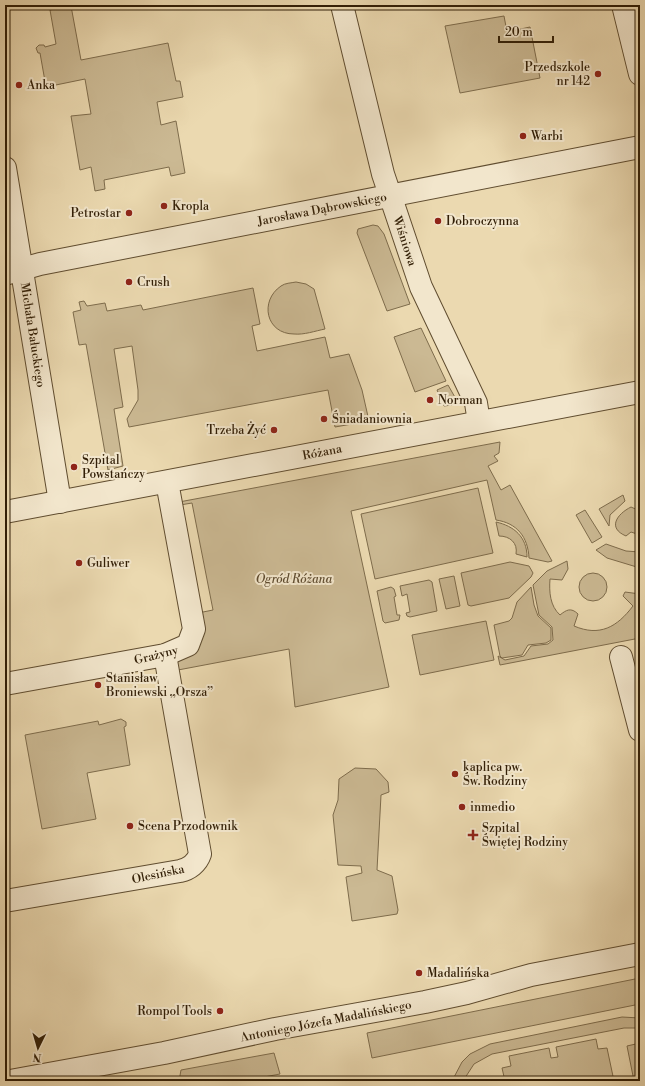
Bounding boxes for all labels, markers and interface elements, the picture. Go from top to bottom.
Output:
scale bar [499,18,553,44]
text: 20 m [505,25,533,40]
place label: Przedszkole nr 142 [524,60,590,89]
marker: Przedszkole nr 142 [593,69,603,79]
place label: Anka [26,78,56,93]
marker: Anka [14,80,24,90]
place label: Warbi [530,129,563,144]
marker: Warbi [518,131,528,141]
street label: Jarosława Dąbrowskiego [255,190,388,230]
place label: Kropla [172,199,210,214]
marker: Kropla [159,201,169,211]
place label: Petrostar [70,206,121,221]
marker: Petrostar [124,208,134,218]
street label: Wiśniowa [389,213,420,269]
place label: Dobroczynna [446,214,520,229]
marker: Dobroczynna [433,216,443,226]
place label: Crush [137,275,170,290]
marker: Crush [124,277,134,287]
street label: Michała Bałuckiego [17,282,48,389]
place label: Norman [438,393,483,408]
marker: Norman [425,395,435,405]
place label: Śniadaniownia [332,410,413,427]
marker: Śniadaniownia [319,414,329,424]
place label: Trzeba Żyć [207,421,266,438]
marker: Trzeba Żyć [269,425,279,435]
street label: Różana [301,441,344,464]
place label: Szpital Powstańczy [82,453,145,482]
marker: Szpital Powstańczy [69,462,79,472]
place label: Guliwer [87,556,130,571]
marker: Guliwer [74,558,84,568]
park label: Ogród Różana [256,572,333,587]
street label: Grażyny [133,643,180,668]
place label: Stanisław Broniewski „Orsza” [105,671,213,700]
marker: Stanisław Broniewski „Orsza” [93,680,103,690]
place label: kaplica pw. Św. Rodziny [463,760,527,789]
marker: kaplica pw. Św. Rodziny [450,769,460,779]
place label: inmedio [470,800,515,815]
marker: inmedio [457,802,467,812]
place label: Scena Przodownik [138,819,238,834]
marker: Scena Przodownik [125,821,135,831]
place label: Szpital Świętej Rodziny [482,821,568,850]
marker: Szpital Świętej Rodziny [467,829,479,841]
street label: Olesińska [130,861,187,887]
place label: Madalińska [427,966,490,981]
marker: Madalińska [414,968,424,978]
street label: Antoniego Józefa Madalińskiego [238,997,413,1046]
place label: Rompol Tools [137,1004,212,1019]
marker: Rompol Tools [215,1006,225,1016]
north arrow [18,1028,58,1068]
text: N [32,1050,42,1064]

